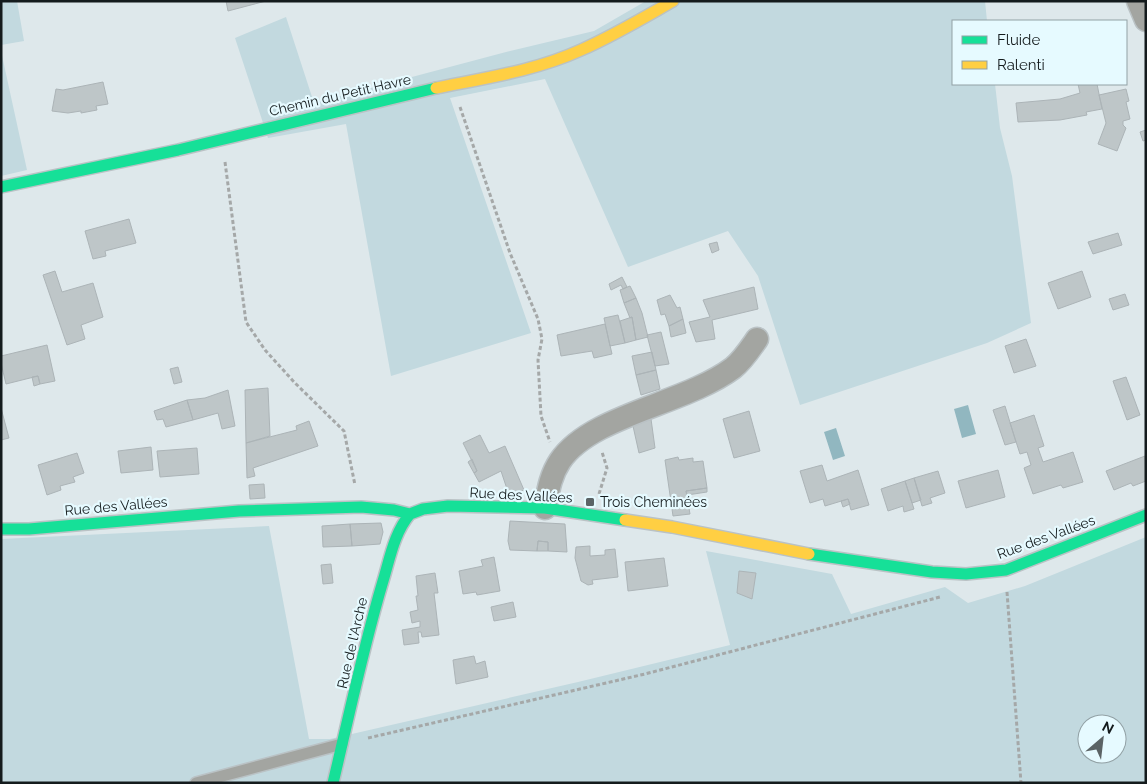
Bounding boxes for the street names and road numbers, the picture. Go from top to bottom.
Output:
street label: Chemin du Petit Havre [268,71,412,119]
street label: Rue des Vallées [469,484,573,506]
street label: Rue des Vallées [64,494,168,518]
street label: Rue des Vallées [995,512,1097,562]
street label: Rue de l'Arche [334,596,370,690]

